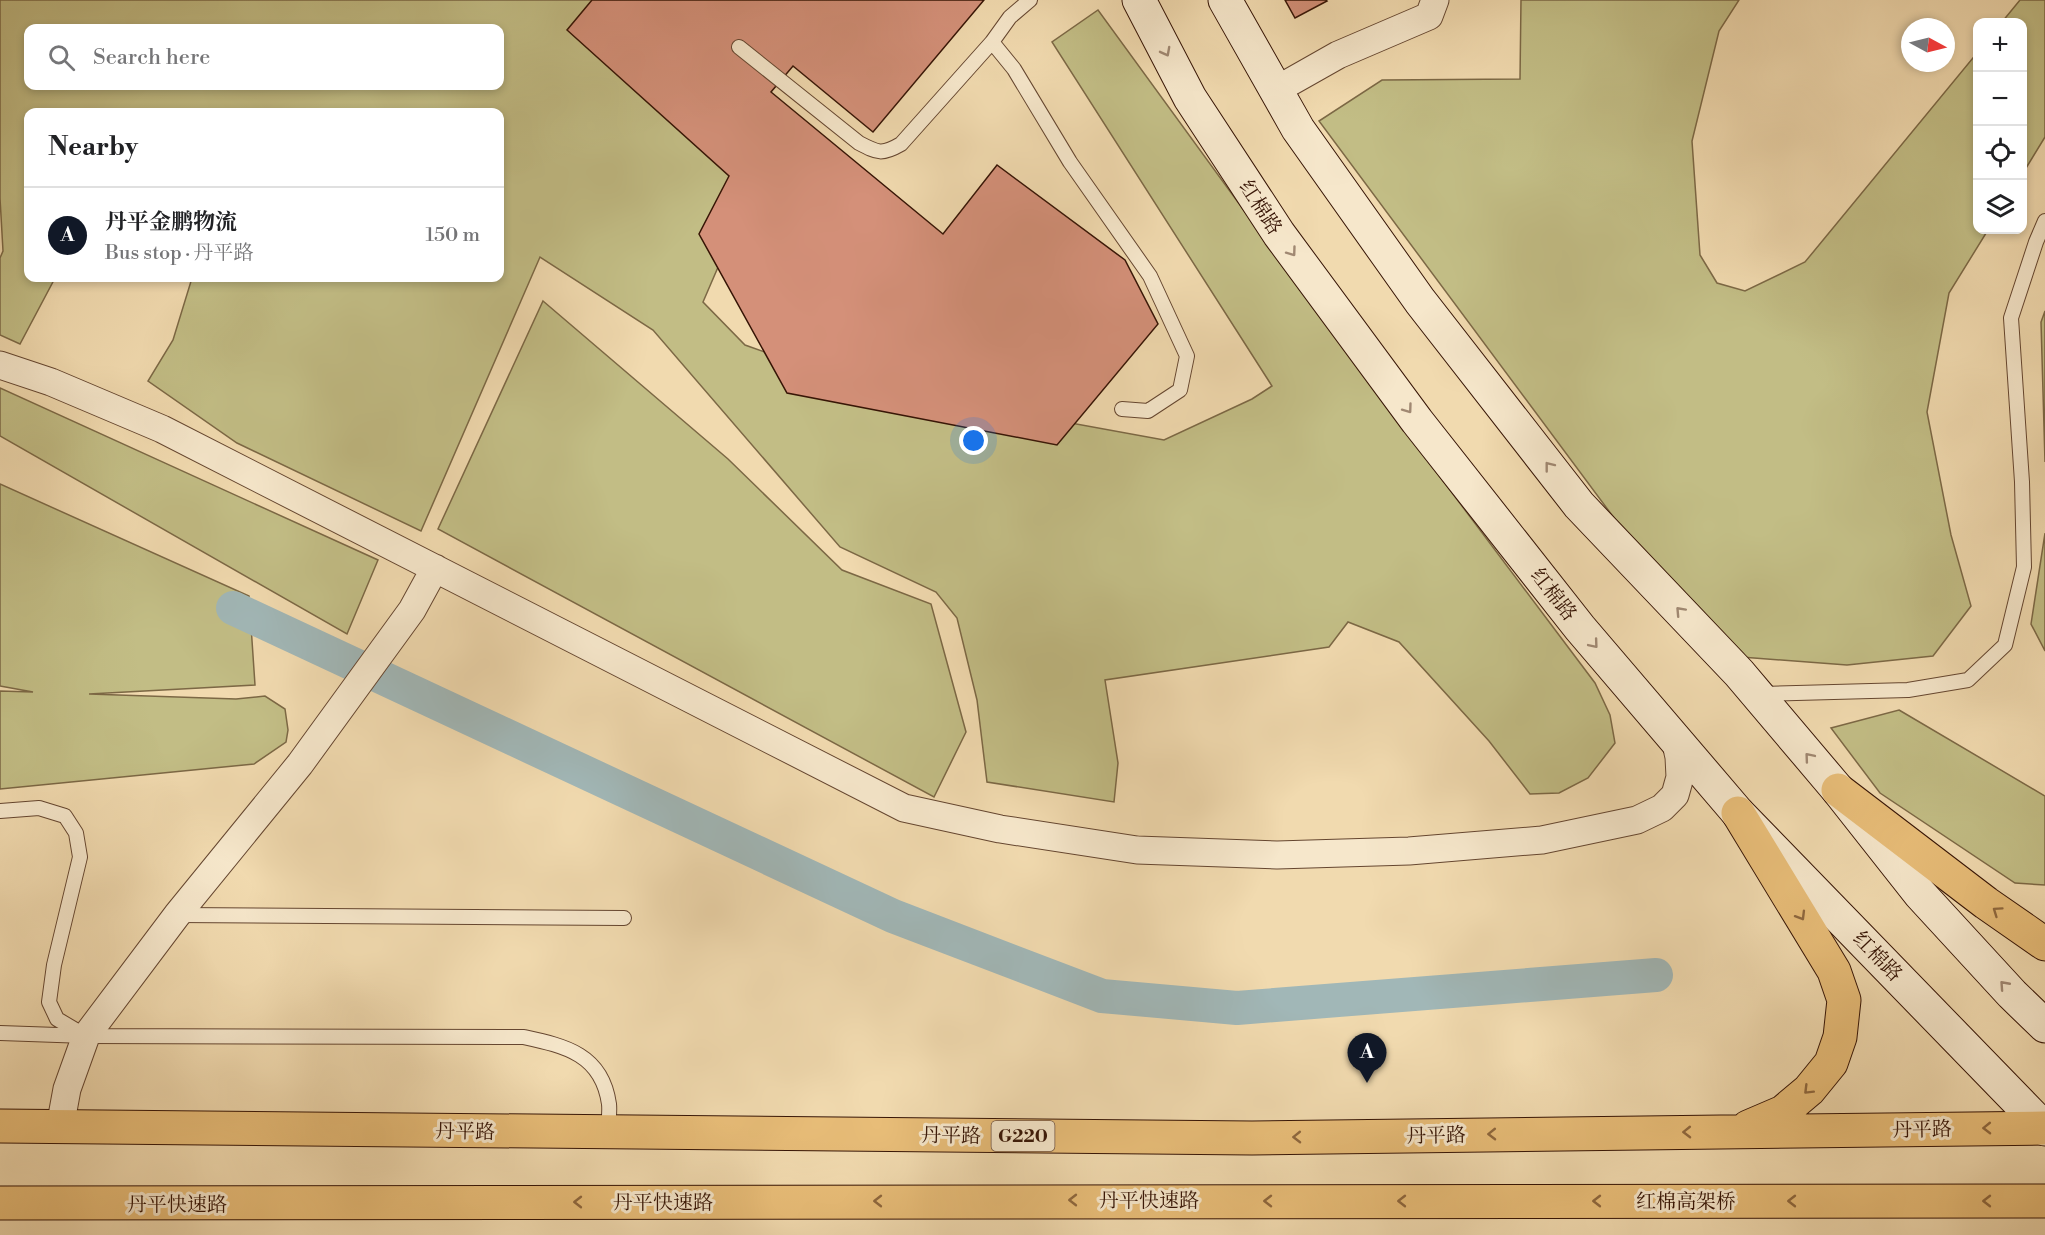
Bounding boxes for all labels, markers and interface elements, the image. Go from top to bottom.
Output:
north arrow [1901,18,1955,72]
map controls [1973,18,2027,234]
button: + [1973,18,2027,72]
search box [24,24,504,90]
icon: search [45,41,78,74]
text: Search here [93,44,210,71]
one-way arrow [1159,46,1170,56]
button: − [1973,72,2027,126]
button: locate [1973,126,2027,180]
text: Nearby [48,131,138,163]
street label: 红棉路 [1233,176,1287,240]
button: layers [1973,180,2027,234]
text: 丹平金鹏物流 [105,209,237,236]
text: A [60,223,75,248]
text: 150 m [425,223,480,248]
text: Bus stop · 丹平路 [105,241,253,266]
one-way arrow [1285,246,1296,257]
one-way arrow [1401,403,1412,414]
your location [959,426,988,455]
one-way arrow [1546,462,1557,473]
street label: 红棉路 [1524,564,1581,626]
one-way arrow [1676,607,1687,618]
one-way arrow [1587,637,1598,648]
one-way arrow [1806,753,1817,764]
one-way arrow [1993,907,2004,918]
one-way arrow [1794,910,1806,920]
street label: 红棉路 [1847,927,1907,987]
one-way arrow [2000,981,2011,992]
pin: A [1348,1034,1386,1083]
one-way arrow [1804,1083,1814,1094]
street label: 丹平路 [1892,1117,1952,1144]
street label: 丹平路 [435,1119,495,1146]
road number: G220 [992,1121,1054,1151]
one-way arrow [1982,1122,1991,1135]
street label: 丹平路 [921,1123,981,1150]
street label: 丹平路 [1406,1123,1466,1150]
one-way arrow [1682,1125,1691,1138]
one-way arrow [1487,1128,1496,1141]
one-way arrow [1292,1131,1301,1143]
street label: 丹平快速路 [1099,1189,1199,1214]
street label: 红棉高架桥 [1636,1190,1736,1215]
street label: 丹平快速路 [613,1191,713,1216]
street label: 丹平快速路 [127,1193,227,1218]
one-way arrow [1069,1194,1078,1206]
one-way arrow [874,1195,883,1207]
one-way arrow [1264,1195,1273,1207]
one-way arrow [1397,1195,1406,1207]
one-way arrow [1592,1195,1601,1207]
one-way arrow [1787,1195,1796,1207]
one-way arrow [1982,1195,1991,1207]
one-way arrow [574,1196,583,1208]

